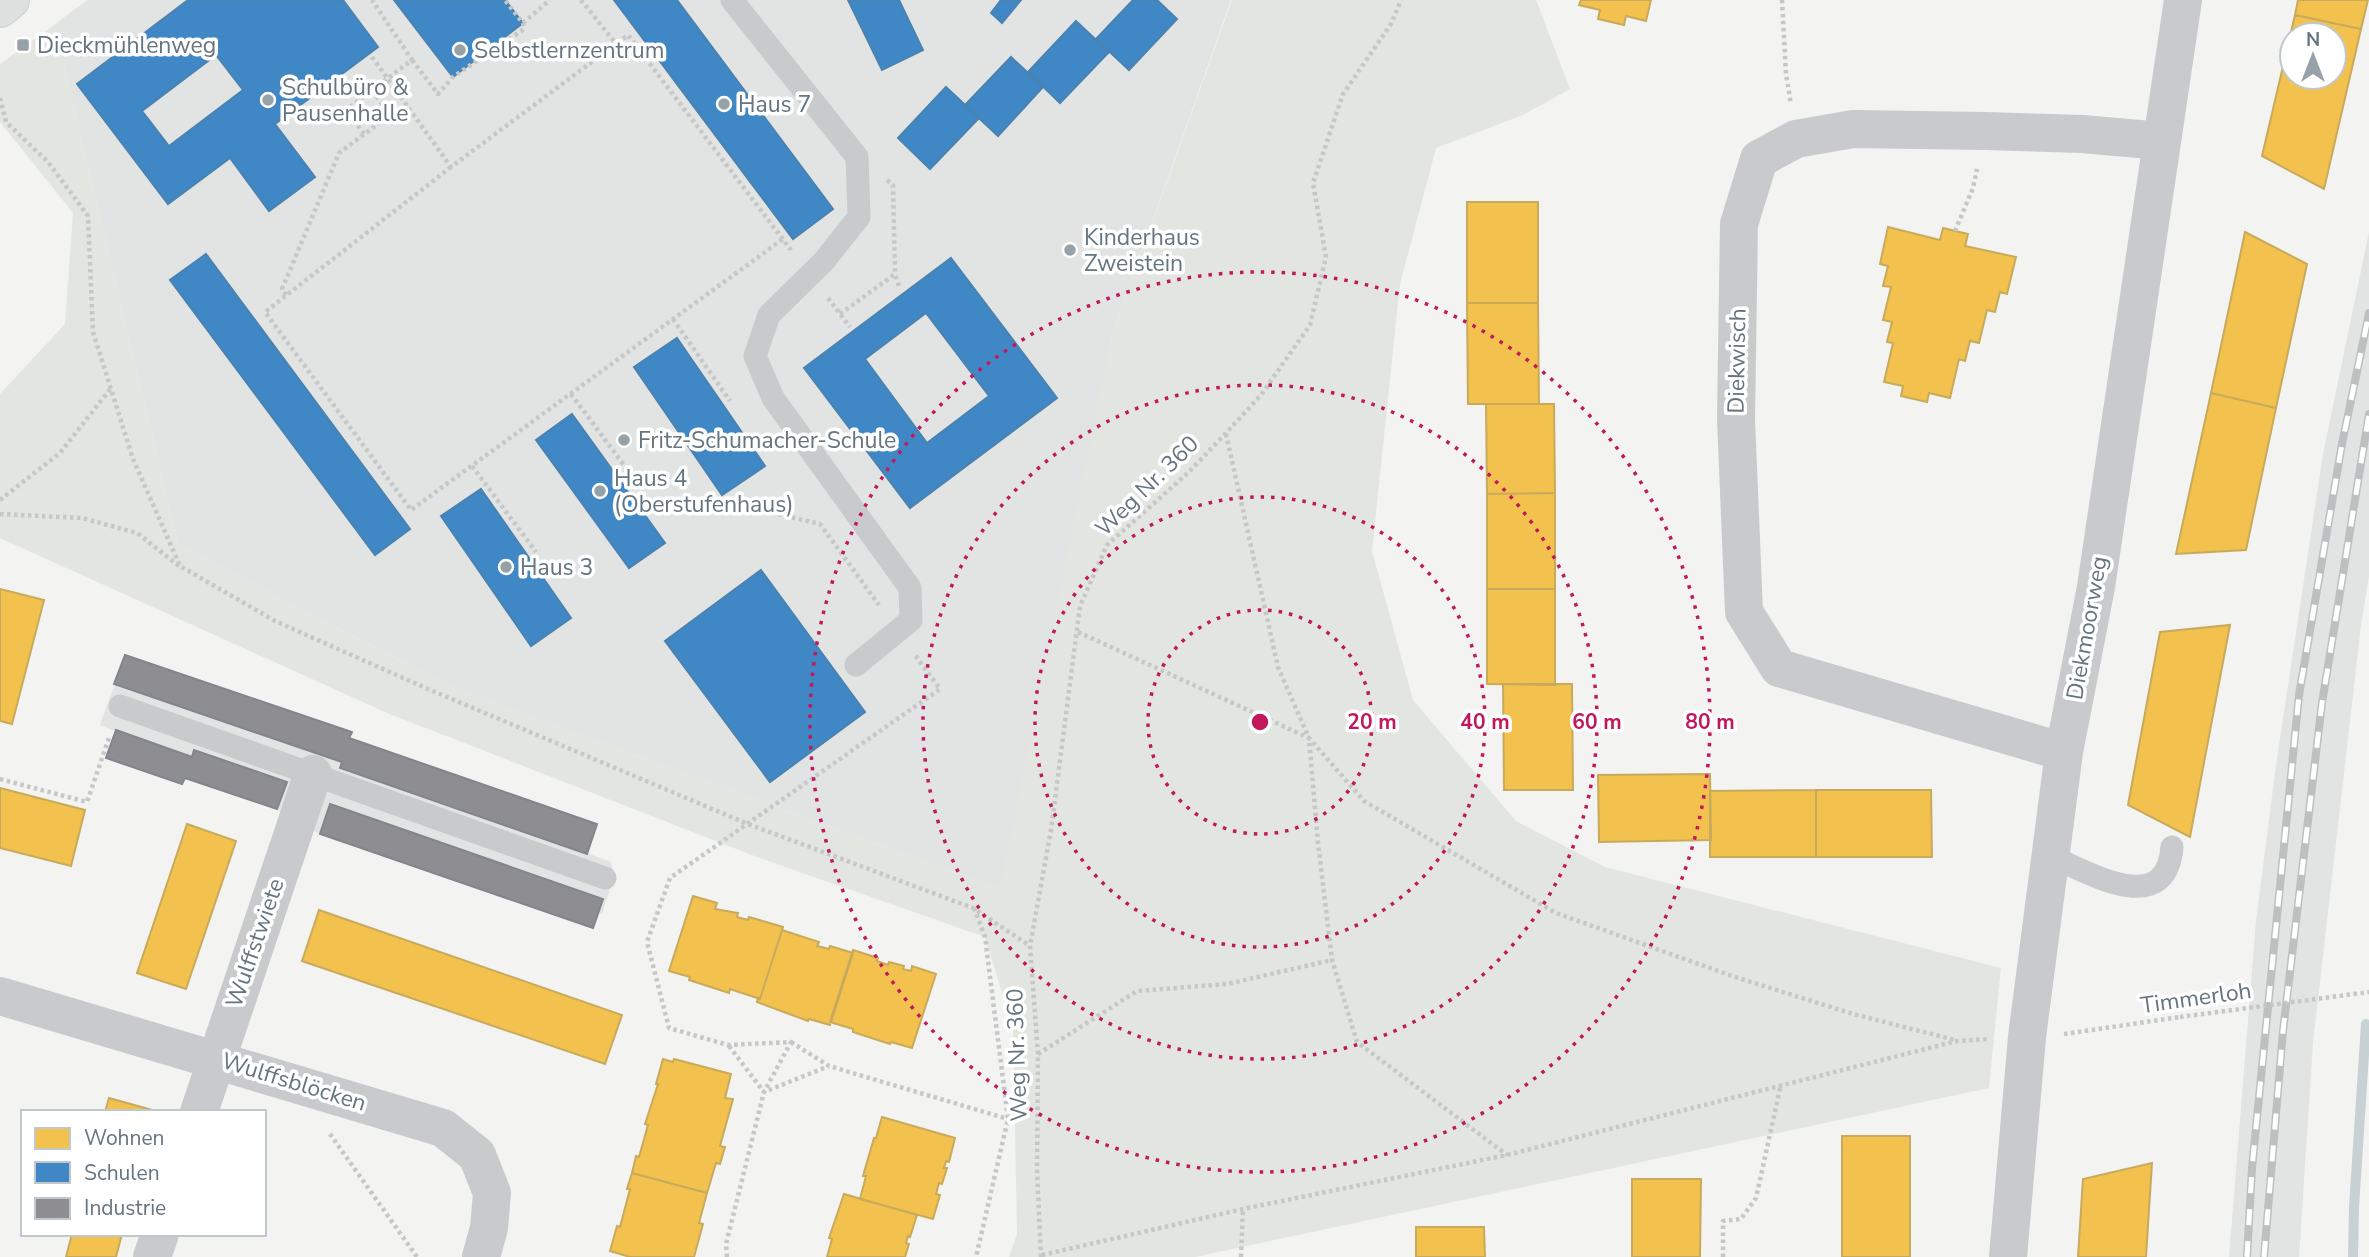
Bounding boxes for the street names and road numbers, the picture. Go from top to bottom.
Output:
street label: Diekwisch [1721,308,1753,414]
street label: Weg Nr. 360 [1088,429,1206,543]
street label: Diekmoorweg [2059,554,2115,702]
street label: Wulffstwiete [218,874,292,1012]
street label: Timmerloh [2139,975,2253,1021]
street label: Weg Nr. 360 [999,988,1035,1122]
street label: Wulffsblöcken [218,1045,370,1119]

